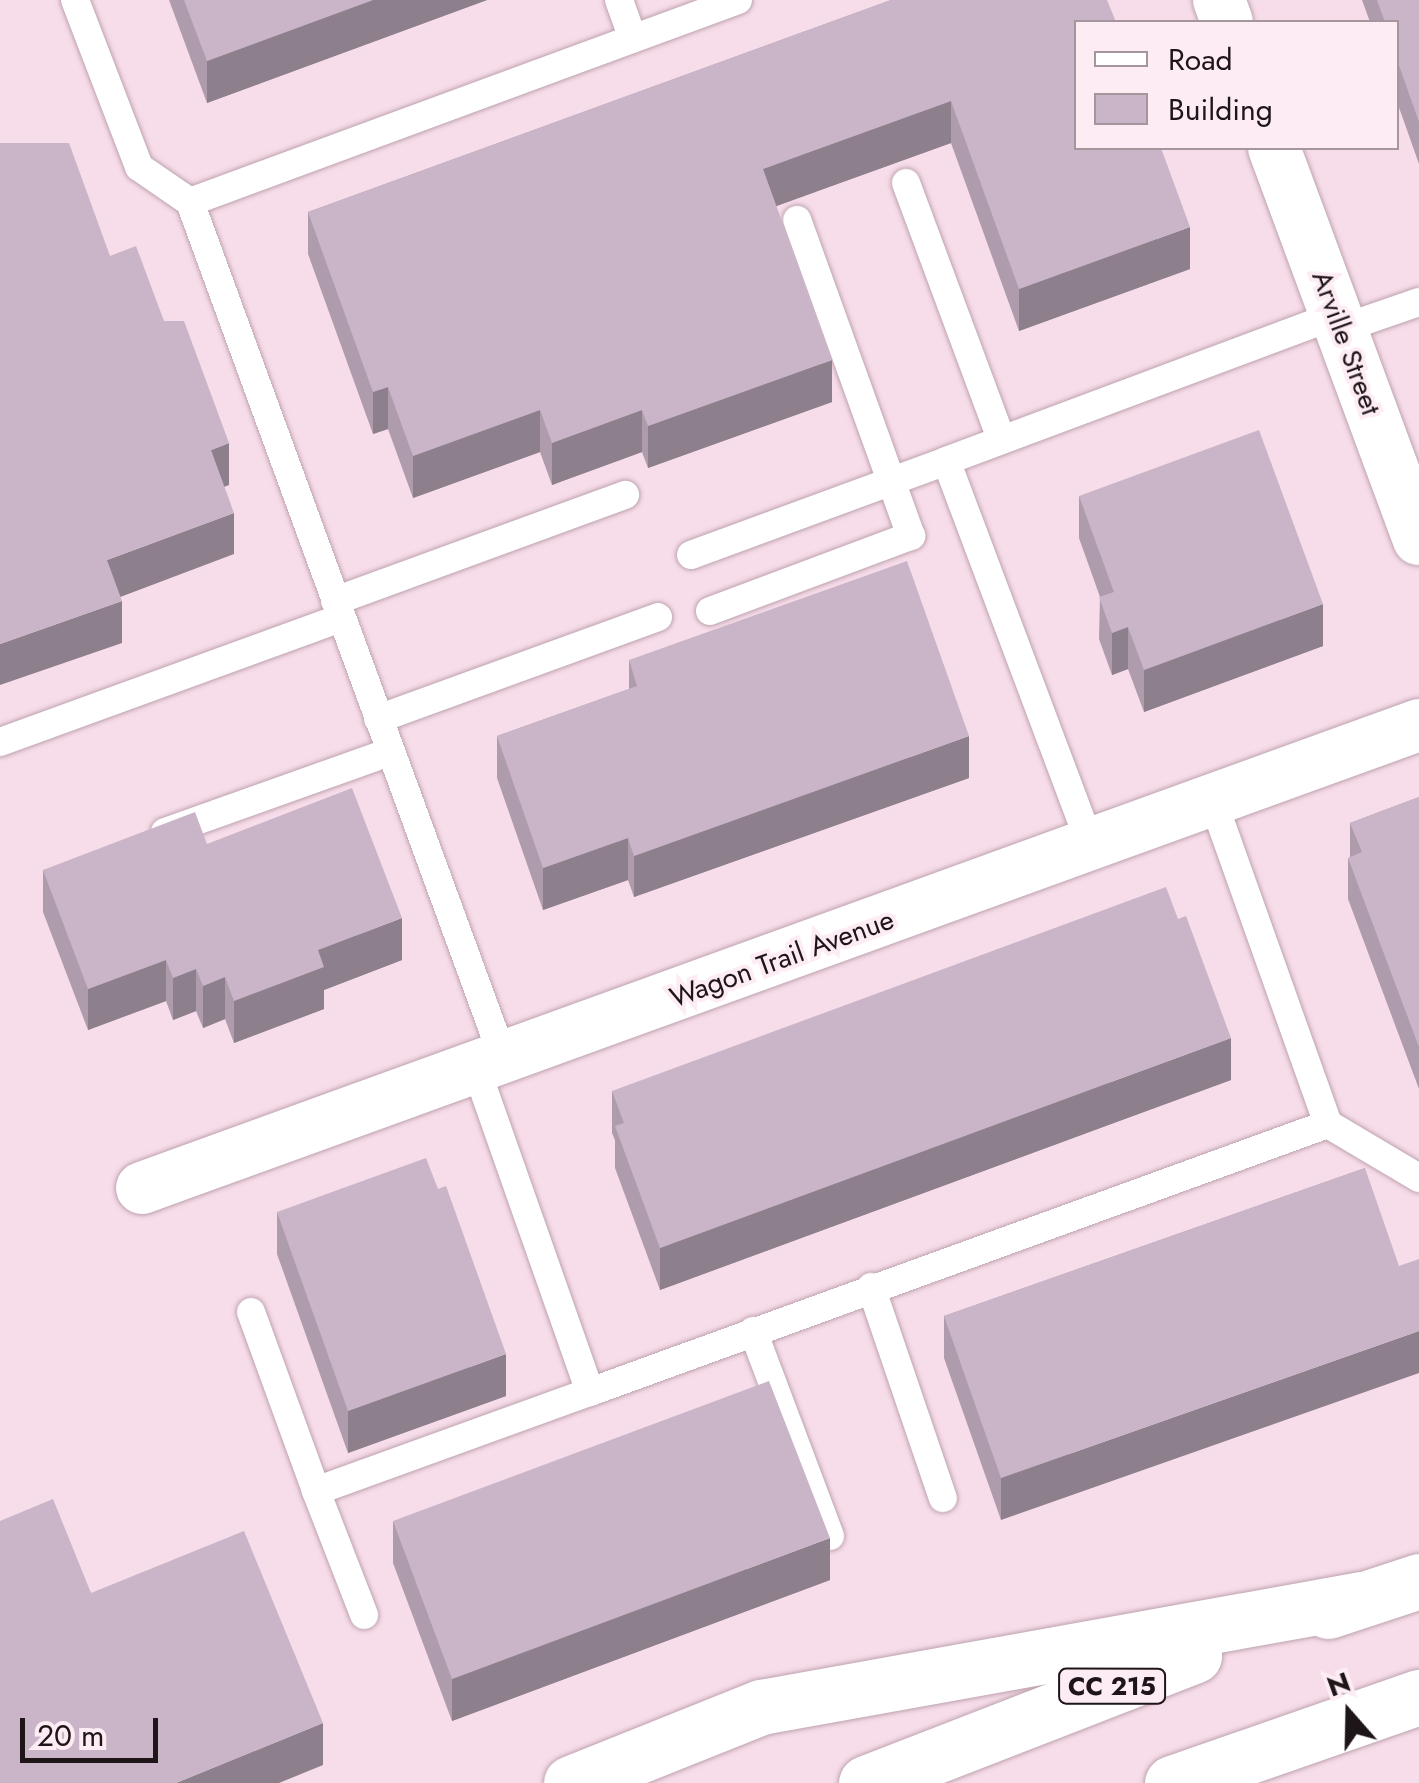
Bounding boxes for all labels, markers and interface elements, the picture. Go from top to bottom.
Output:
legend [1074,20,1399,150]
text: Road [1168,38,1233,81]
text: Building [1168,88,1273,131]
street label: Arville Street [1304,266,1388,420]
street label: Wagon Trail Avenue [665,903,899,1015]
text: N [1321,1661,1356,1707]
north arrow [1299,1663,1399,1763]
road number: CC 215 [1057,1666,1167,1706]
scale bar [25,1698,162,1760]
text: 20 m [37,1714,104,1757]

